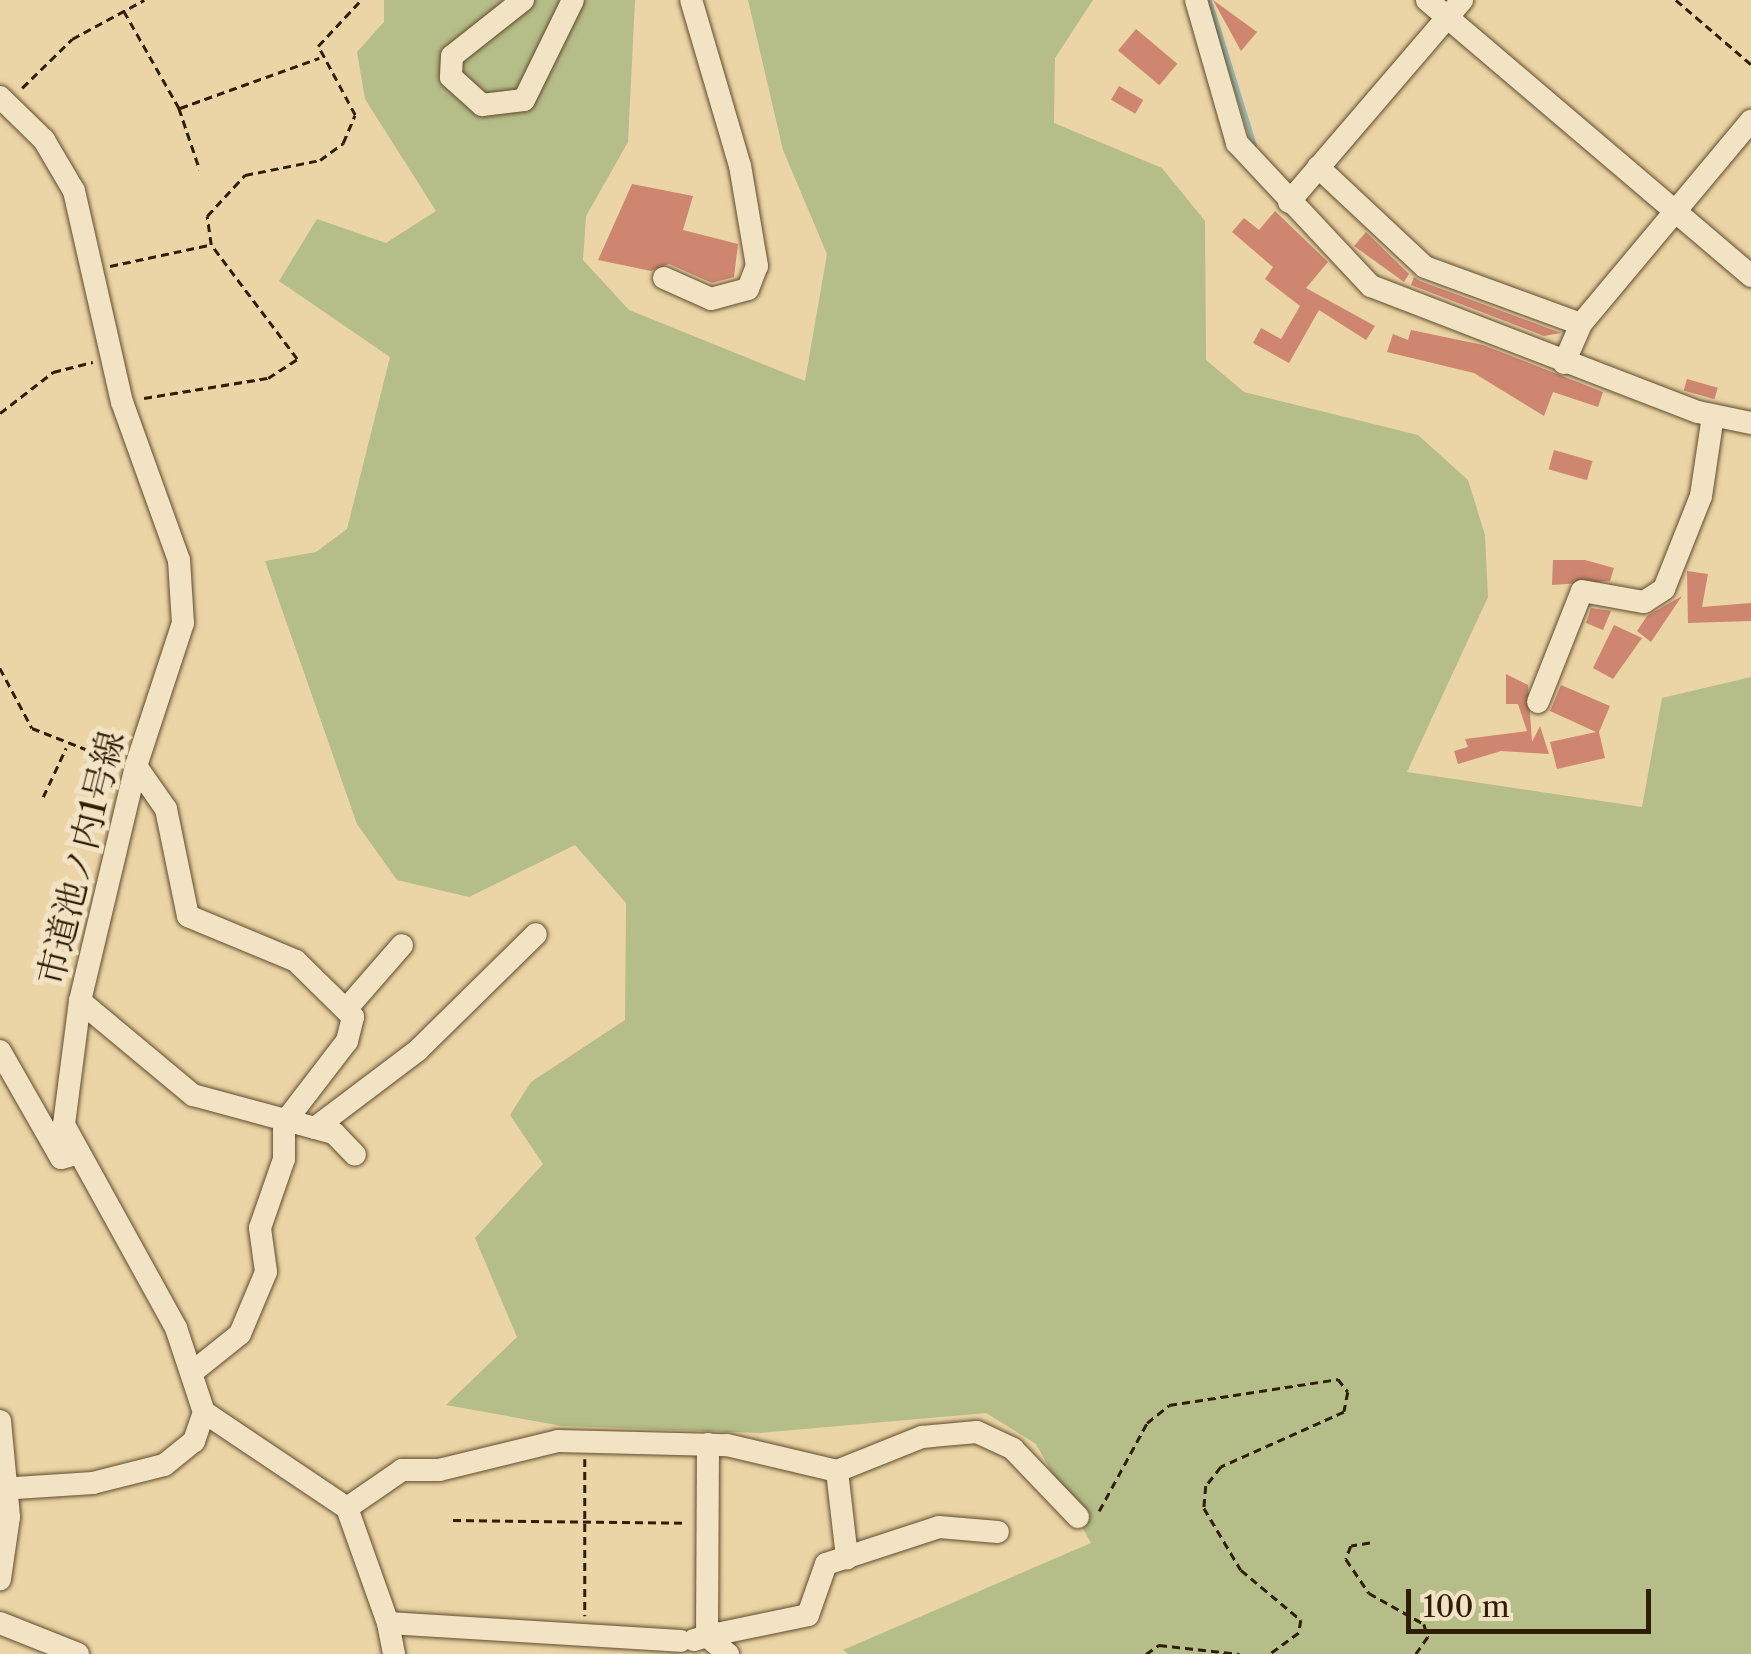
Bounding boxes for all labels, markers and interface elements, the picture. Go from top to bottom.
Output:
street label: 市道池ノ内1号線 [29,727,133,989]
scale bar [1411,1569,1656,1631]
text: 100 m [1423,1588,1510,1625]

